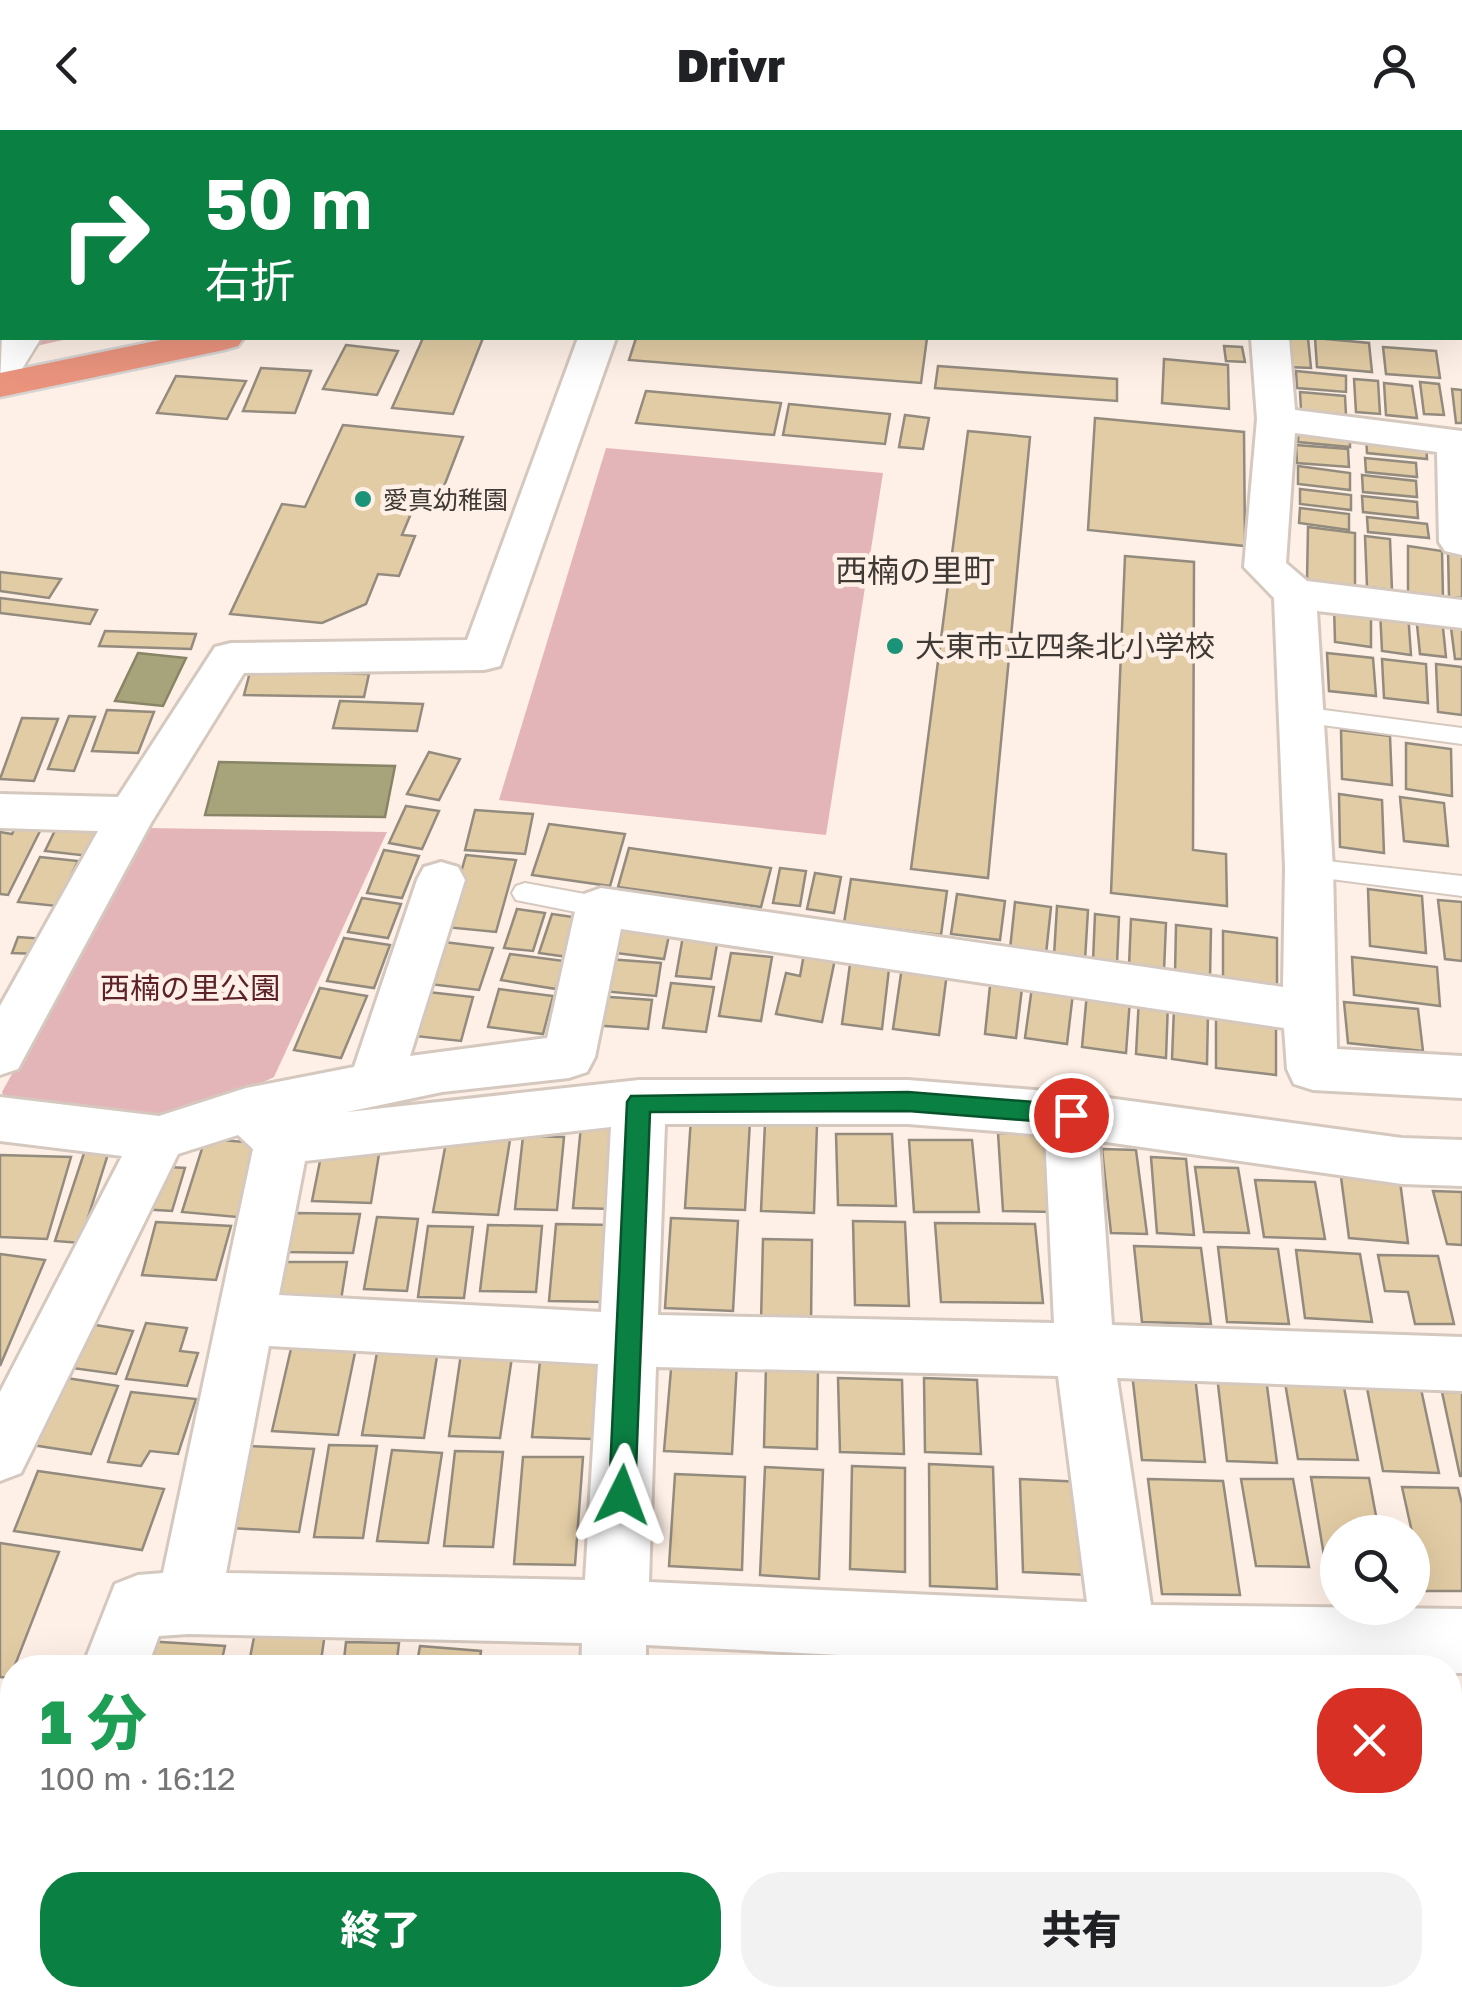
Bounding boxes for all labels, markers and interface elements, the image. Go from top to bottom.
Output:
icon: back [40,38,95,93]
text: Drivr [677,38,785,92]
icon: person [1367,38,1422,93]
text: 50 m [205,160,372,244]
icon: right [40,170,170,300]
text: 右折 [205,253,295,307]
place label: 愛真幼稚園 [383,484,508,515]
marker: 愛真幼稚園 [352,488,374,510]
district label: 西楠の里町 [835,551,995,589]
place label: 大東市立四条北小学校 [915,628,1215,664]
marker: 大東市立四条北小学校 [884,635,906,657]
park label: 西楠の里公園 [100,970,280,1006]
pin [1029,1073,1114,1158]
icon: arrive [1044,1088,1099,1143]
position arrow [570,1443,674,1547]
map controls [1320,1515,1430,1625]
button: search [1320,1515,1430,1625]
text: 1 分 [40,1685,147,1757]
button: close [1317,1688,1422,1793]
text: 100 m · 16:12 [40,1759,236,1797]
button: 終了 [40,1872,721,1987]
button: 共有 [741,1872,1422,1987]

